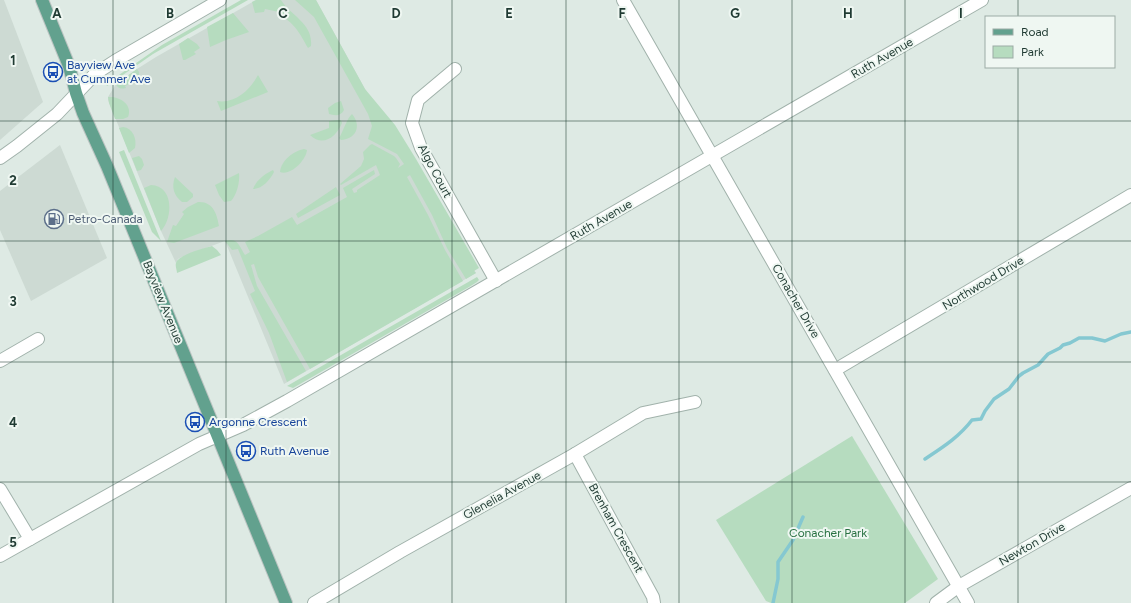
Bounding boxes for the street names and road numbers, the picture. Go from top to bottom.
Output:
street label: Ruth Avenue [849,34,916,81]
street label: Algo Court [415,142,455,201]
street label: Ruth Avenue [568,196,635,243]
street label: Northwood Drive [940,253,1027,313]
street label: Bayview Avenue [140,259,186,346]
street label: Conacher Drive [769,262,823,341]
street label: Glenelia Avenue [461,468,544,522]
street label: Brenham Crescent [586,481,647,575]
street label: Newton Drive [996,519,1068,569]

